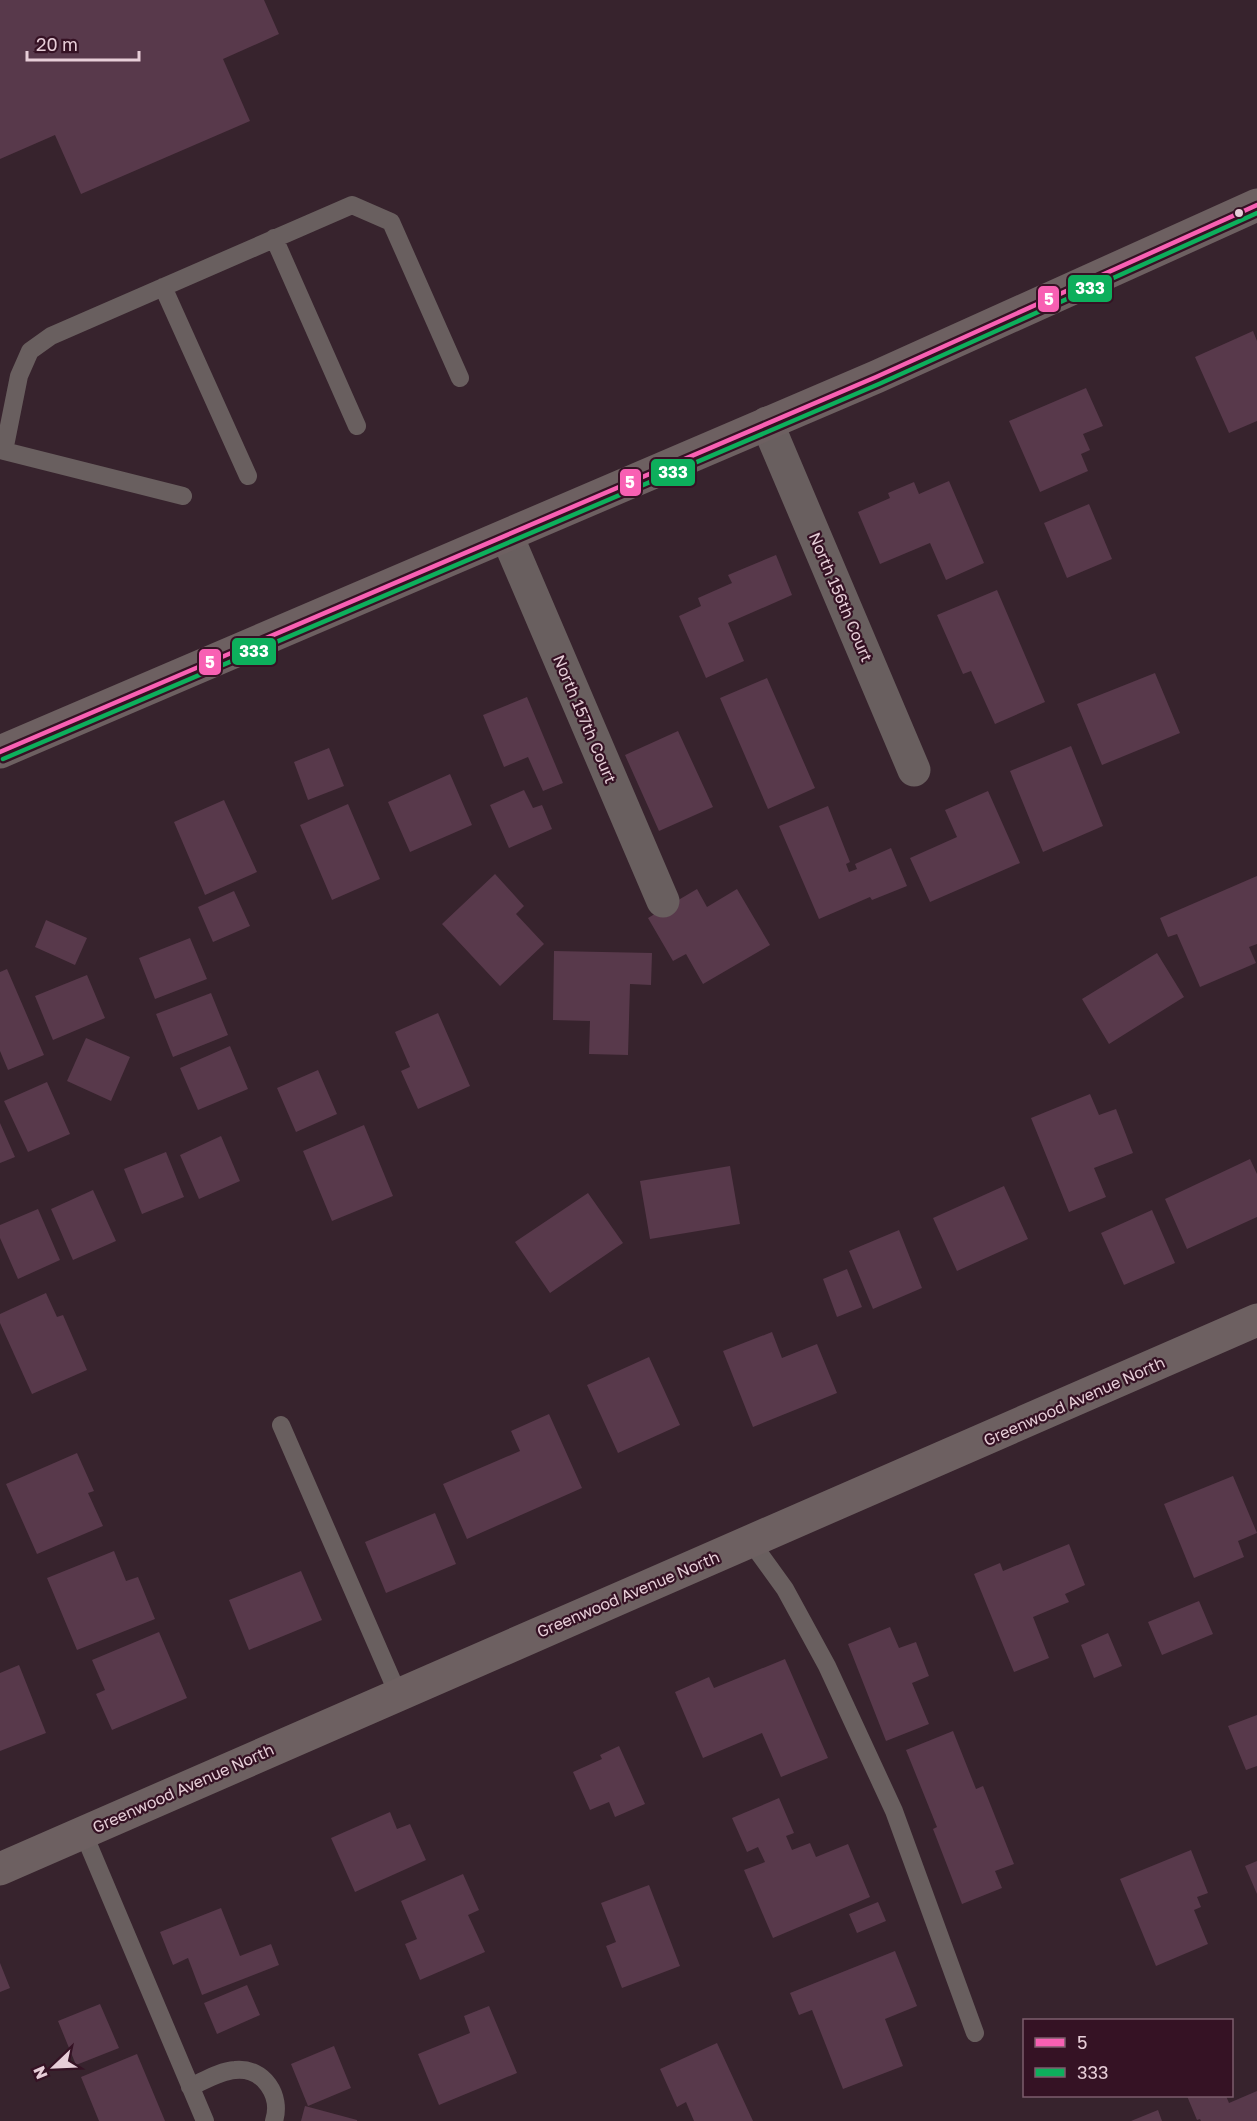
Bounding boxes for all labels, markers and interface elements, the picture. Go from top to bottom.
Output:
scale bar [27,24,140,62]
text: 20 m [36,33,78,55]
unlabelled marker [1233,207,1245,219]
line badge: 333 [1067,274,1113,303]
text: 333 [1075,278,1105,298]
line badge: 5 [1037,285,1060,313]
text: 5 [1044,289,1054,309]
line badge: 333 [650,458,696,487]
text: 333 [658,462,688,482]
line badge: 5 [619,468,642,497]
text: 5 [625,472,635,492]
street label: North 156th Court [805,529,877,665]
line badge: 333 [231,637,277,666]
text: 333 [239,641,269,661]
line badge: 5 [198,648,222,676]
text: 5 [205,652,215,672]
street label: North 157th Court [549,652,621,786]
street label: Greenwood Avenue North [980,1352,1168,1450]
street label: Greenwood Avenue North [534,1546,722,1642]
street label: Greenwood Avenue North [89,1739,277,1837]
legend [1023,2019,1233,2097]
text: 5 [1077,2031,1087,2053]
north arrow [24,2037,84,2097]
text: 333 [1077,2061,1109,2083]
text: N [29,2063,52,2082]

